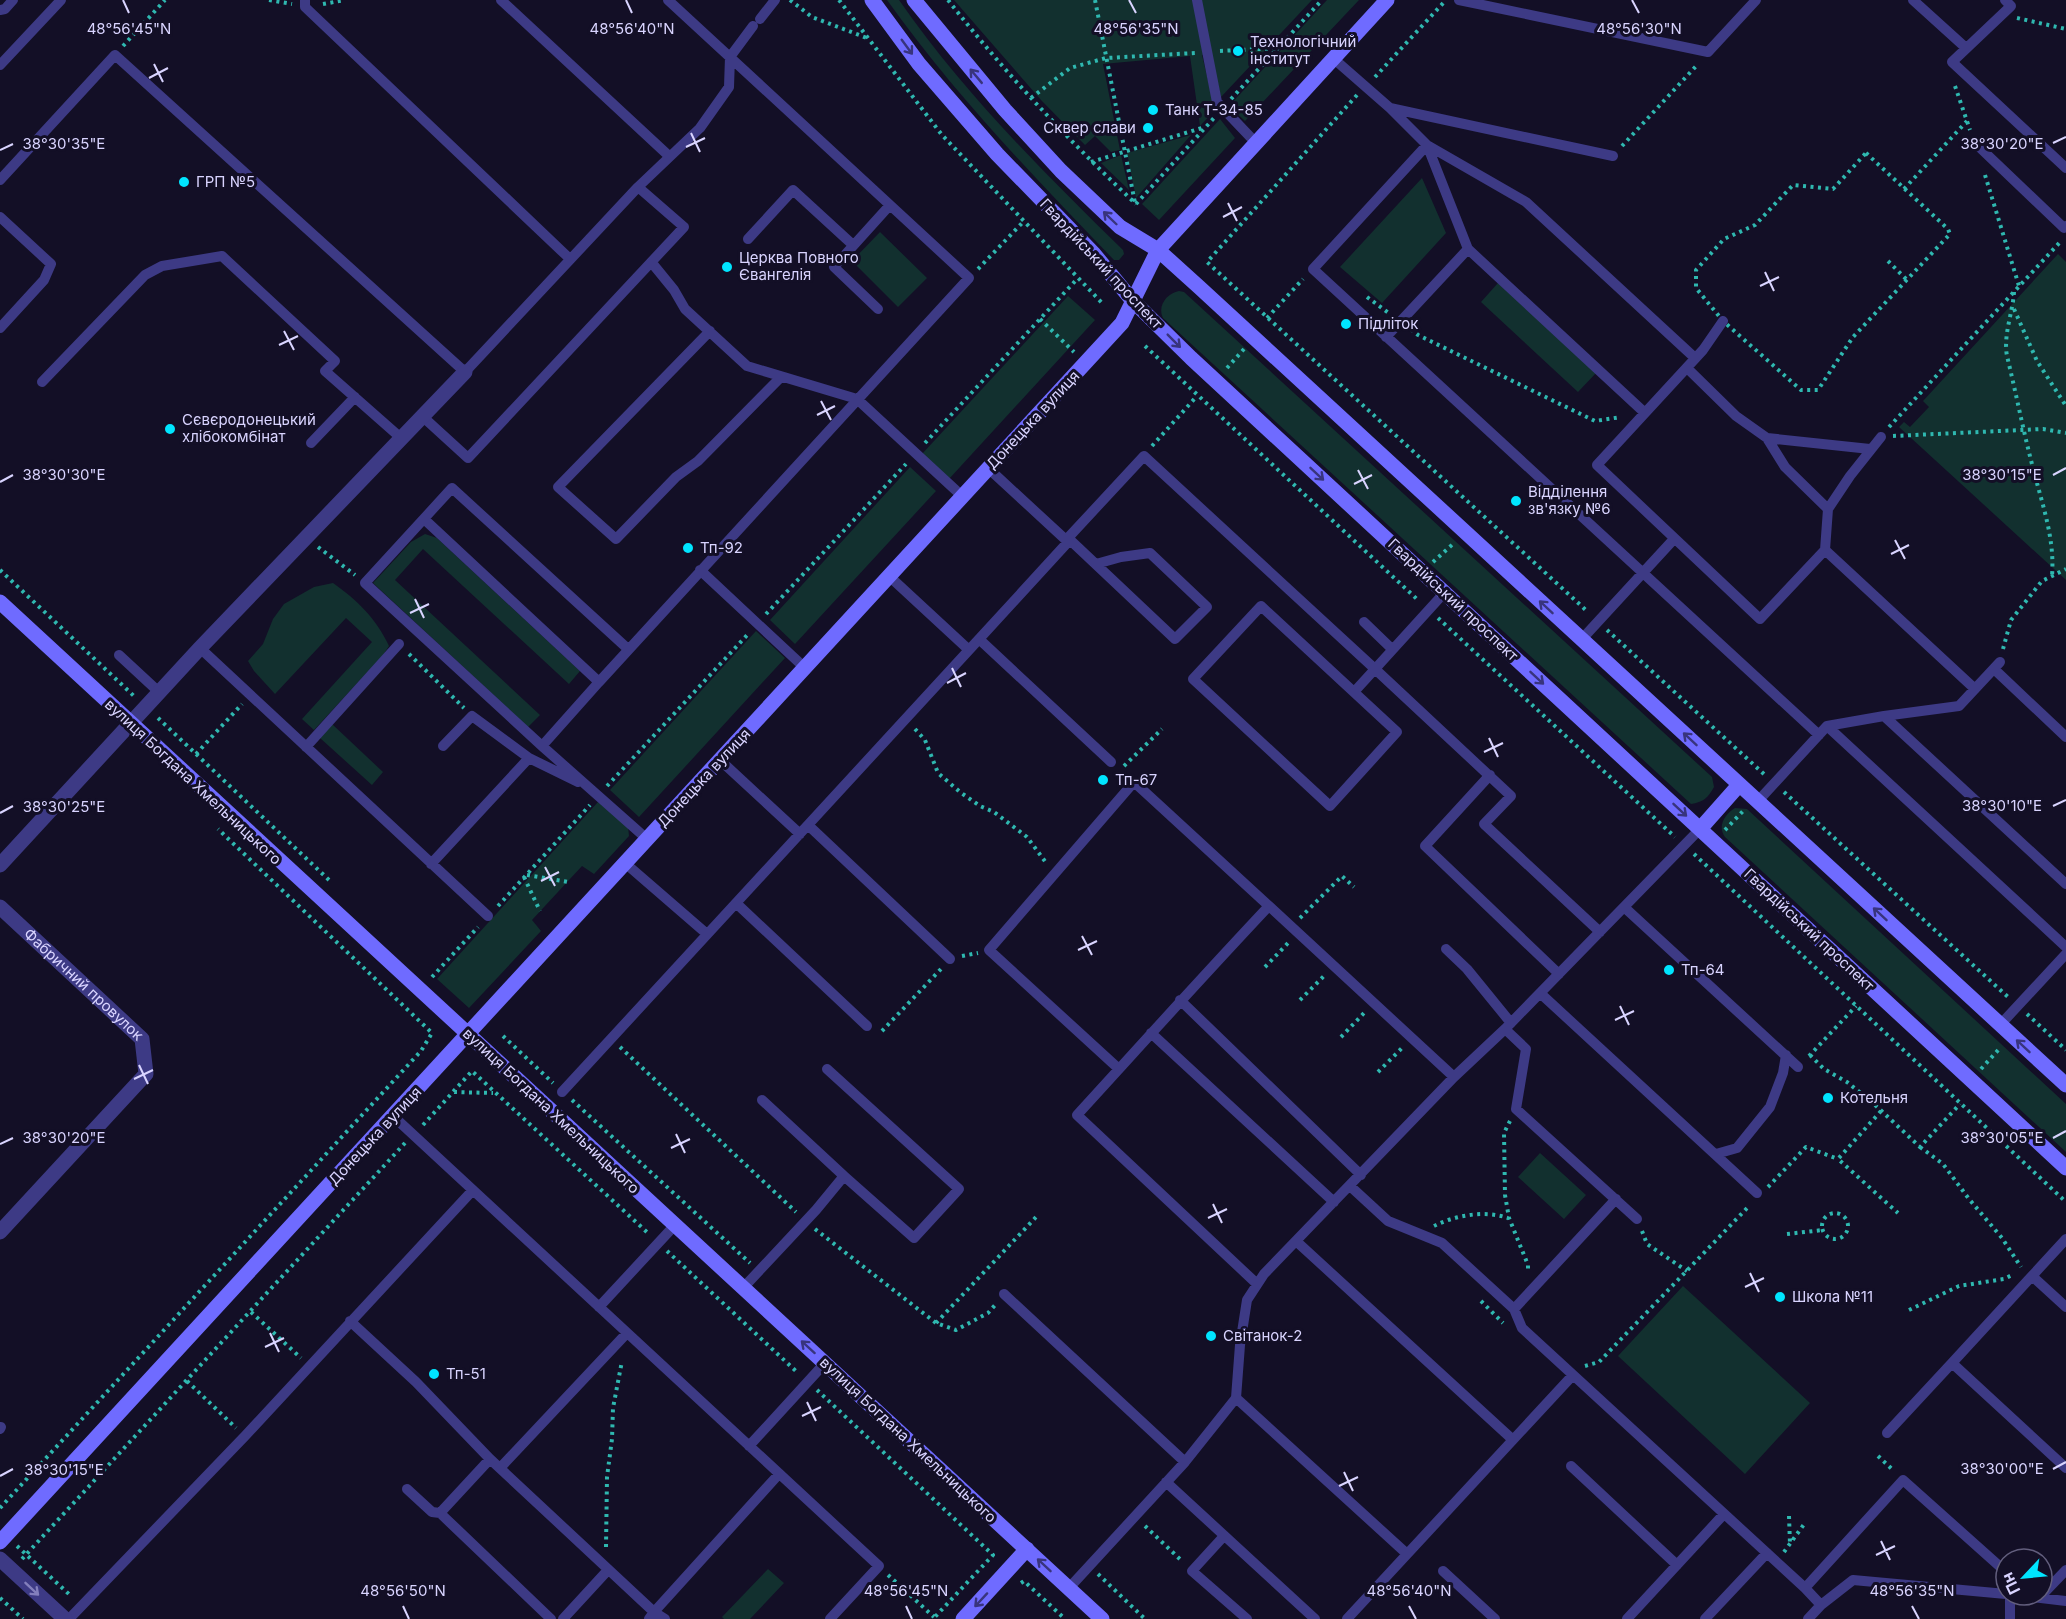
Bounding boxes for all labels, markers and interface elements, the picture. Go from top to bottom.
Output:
text: 48°56'45"N [87,19,171,38]
text: 48°56'40"N [589,19,675,38]
text: 48°56'35"N [1093,19,1179,38]
text: 48°56'30"N [1596,19,1682,38]
place label: Технологічний інститут [1250,32,1356,68]
one-way arrow [900,39,913,55]
marker: Технологічний інститут [1231,44,1245,58]
one-way arrow [969,69,983,84]
place label: Танк Т-34-85 [1165,100,1263,119]
marker: Танк Т-34-85 [1146,103,1160,117]
place label: Сквер слави [1043,118,1136,137]
marker: Сквер слави [1141,121,1155,135]
text: 38°30'35"E [23,134,105,153]
text: 38°30'20"E [1961,134,2044,153]
place label: ГРП №5 [196,172,255,191]
marker: ГРП №5 [177,175,191,189]
street label: Гвардійський проспект [1036,195,1167,333]
one-way arrow [1102,210,1117,225]
place label: Церква Повного Євангелія [739,248,859,284]
marker: Церква Повного Євангелія [720,260,734,274]
place label: Підліток [1358,314,1418,333]
marker: Підліток [1339,317,1353,331]
one-way arrow [1166,334,1181,349]
street label: Донецька вулиця [982,366,1083,473]
place label: Сєвєродонецький хлібокомбінат [182,410,316,446]
marker: Сєвєродонецький хлібокомбінат [163,422,177,436]
text: 38°30'30"E [22,465,106,484]
text: 38°30'15"E [1962,465,2042,484]
one-way arrow [1309,467,1324,481]
place label: Відділення зв'язку №6 [1528,482,1611,518]
marker: Відділення зв'язку №6 [1509,494,1523,508]
street label: Гвардійський проспект [1384,534,1522,665]
place label: Тп-92 [700,538,743,557]
marker: Тп-92 [681,541,695,555]
one-way arrow [1539,600,1554,614]
one-way arrow [1529,671,1544,685]
street label: вулиця Богдана Хмельницького [101,695,286,869]
street label: Донецька вулиця [653,724,754,831]
one-way arrow [1682,732,1697,746]
place label: Тп-67 [1115,770,1157,789]
marker: Тп-67 [1096,773,1110,787]
text: 38°30'10"E [1962,796,2042,815]
text: 38°30'25"E [23,797,105,816]
one-way arrow [1672,803,1687,817]
street label: Гвардійський проспект [1740,864,1878,995]
one-way arrow [1872,907,1887,921]
street label: Фабричний провулок [20,924,148,1044]
place label: Тп-64 [1681,960,1725,979]
marker: Тп-64 [1662,963,1676,977]
street label: вулиця Богдана Хмельницького [459,1024,644,1198]
one-way arrow [2016,1039,2031,1053]
street label: Донецька вулиця [324,1082,425,1189]
place label: Котельня [1840,1088,1908,1107]
marker: Котельня [1821,1091,1835,1105]
text: 38°30'20"E [23,1128,106,1147]
text: 38°30'05"E [1961,1128,2043,1147]
place label: Школа №11 [1792,1287,1873,1306]
marker: Школа №11 [1773,1290,1787,1304]
place label: Світанок-2 [1223,1326,1302,1345]
marker: Світанок-2 [1204,1329,1218,1343]
one-way arrow [801,1341,816,1355]
street label: вулиця Богдана Хмельницького [816,1353,1001,1527]
place label: Тп-51 [446,1364,486,1383]
marker: Тп-51 [427,1367,441,1381]
text: 38°30'00"E [1960,1459,2044,1478]
text: 38°30'15"E [24,1460,104,1479]
north arrow [1994,1547,2054,1607]
one-way arrow [1037,1558,1052,1572]
text: Пн [1997,1569,2024,1598]
text: 48°56'50"N [360,1581,446,1600]
text: 48°56'45"N [864,1581,948,1600]
text: 48°56'40"N [1366,1581,1452,1600]
text: 48°56'35"N [1869,1581,1955,1600]
one-way arrow [25,1582,40,1596]
one-way arrow [974,1592,988,1607]

